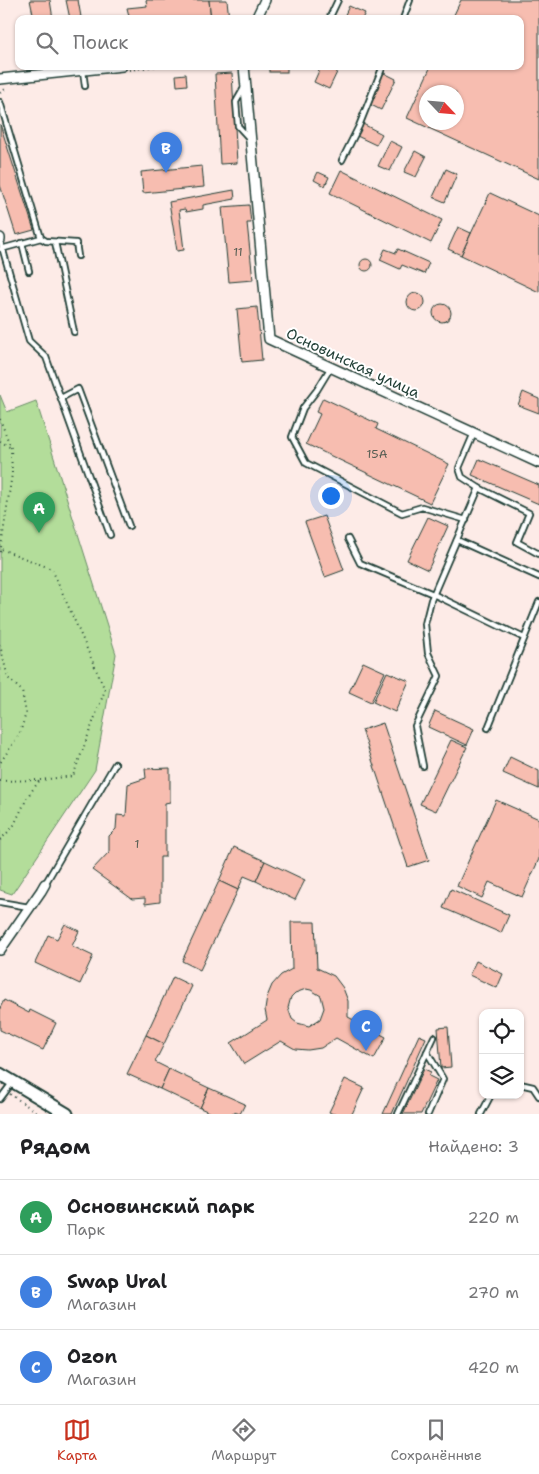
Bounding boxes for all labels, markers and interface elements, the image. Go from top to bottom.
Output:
search box [15,15,524,70]
icon: search [33,29,61,57]
text: Поиск [73,30,128,55]
north arrow [419,85,464,130]
pin: B [150,132,182,173]
house number: 11 [233,244,243,260]
street label: Основинская улица [283,323,424,403]
house number: 15А [367,446,388,462]
your location [318,483,344,509]
pin: A [23,492,55,533]
house number: 1 [134,836,140,852]
map controls [479,1009,524,1099]
button: locate [479,1009,524,1054]
pin: C [350,1010,382,1051]
button: layers [479,1054,524,1099]
text: Рядом [20,1133,90,1161]
text: Найдено: 3 [428,1136,519,1157]
text: Основинский парк [67,1194,255,1219]
text: A [30,1207,42,1228]
text: 220 m [467,1207,519,1228]
text: Парк [67,1219,105,1240]
text: Swap Ural [67,1269,167,1294]
text: B [31,1282,41,1303]
text: 270 m [468,1282,519,1303]
text: Магазин [67,1294,136,1315]
text: Ozon [67,1344,117,1369]
text: C [31,1357,41,1378]
text: 420 m [468,1357,519,1378]
text: Магазин [67,1369,136,1390]
tab: Карта [57,1416,97,1464]
tab: Маршрут [211,1416,276,1464]
tab: Сохранённые [391,1416,482,1464]

